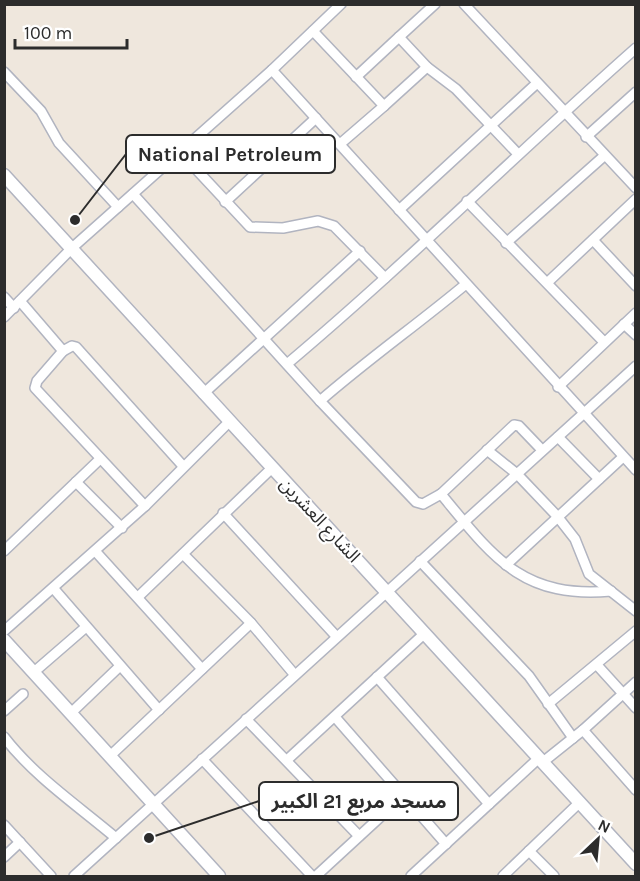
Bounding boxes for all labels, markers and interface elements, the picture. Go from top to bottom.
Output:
scale bar [15,12,128,50]
text: 100 m [24,22,72,44]
callout: National Petroleum [126,135,335,173]
text: National Petroleum [138,143,322,166]
street label: الشارع العشرين [273,473,365,569]
callout: مسجد مربع 21 الكبير [259,782,458,820]
text: مسجد مربع 21 الكبير [270,790,447,816]
north arrow [568,809,628,869]
text: N [595,815,614,837]

